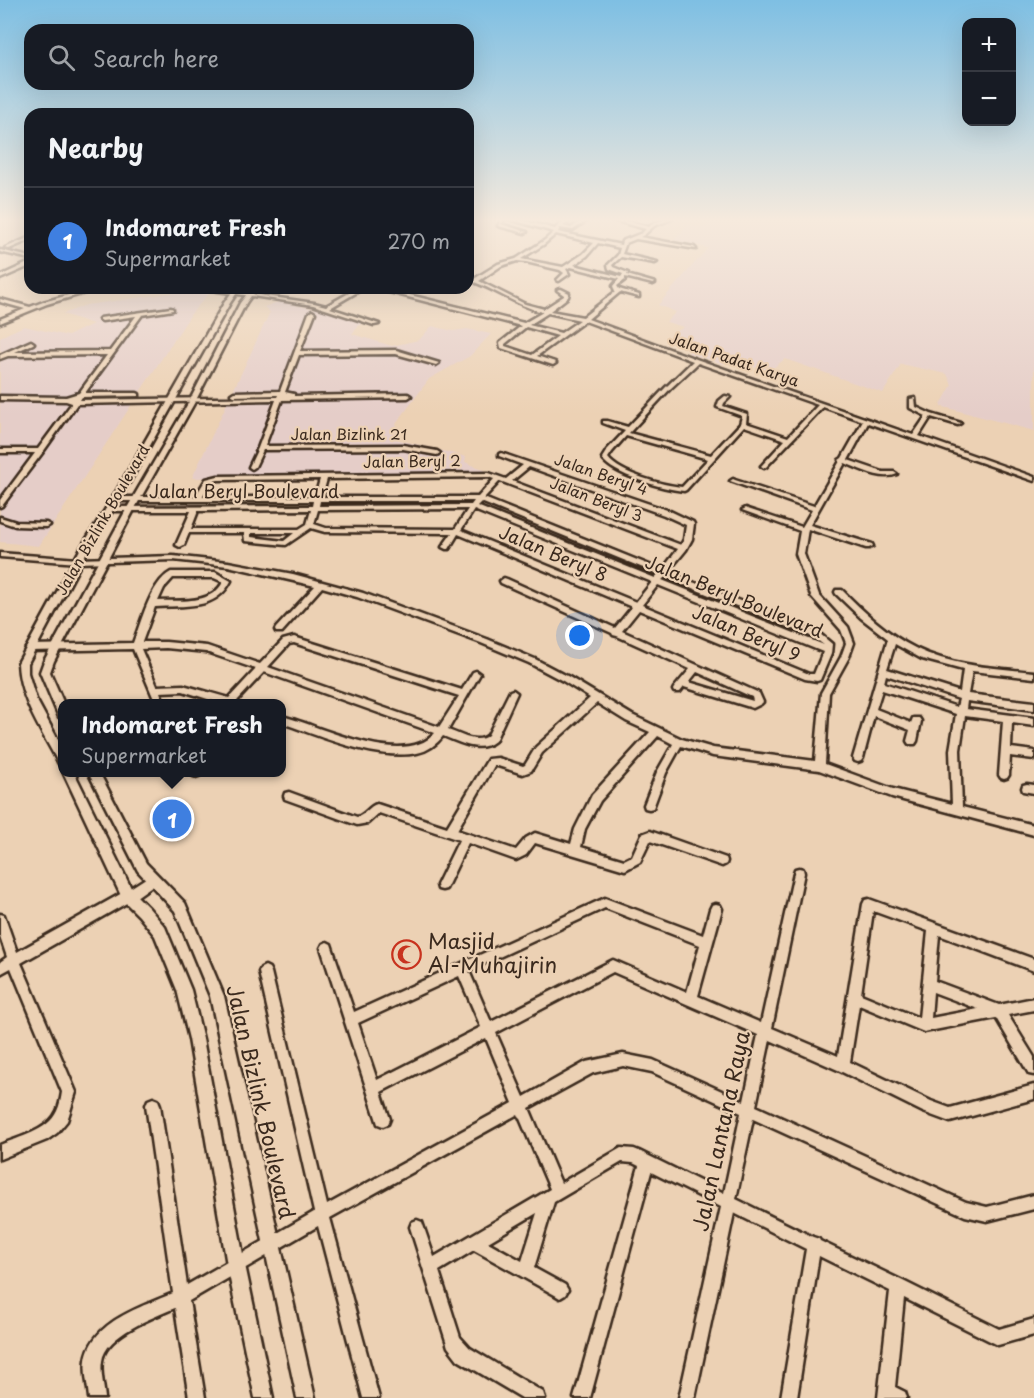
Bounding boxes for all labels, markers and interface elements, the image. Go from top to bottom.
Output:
map controls [962,18,1016,126]
button: + [962,18,1016,72]
search box [24,24,474,90]
icon: search [45,41,78,74]
text: Search here [93,41,219,74]
button: − [962,72,1016,126]
text: Nearby [48,128,143,167]
text: Indomaret Fresh [105,210,287,243]
text: 1 [63,226,72,256]
text: 270 m [387,226,450,256]
text: Supermarket [105,243,231,273]
street label: Jalan Padat Karya [666,326,803,392]
street label: Jalan Bizlink 21 [291,422,407,445]
street label: Jalan Bizlink Boulevard [49,439,154,599]
street label: Jalan Beryl 4 [552,447,651,500]
street label: Jalan Beryl 2 [363,448,461,473]
street label: Jalan Beryl 3 [547,470,646,527]
street label: Jalan Beryl Boulevard [149,477,339,504]
street label: Jalan Beryl 8 [495,518,612,588]
street label: Jalan Beryl Boulevard [641,548,828,644]
street label: Jalan Beryl 9 [688,598,805,668]
your location [565,621,594,650]
popup [58,699,286,777]
text: Indomaret Fresh [81,707,263,740]
text: Supermarket [81,740,207,770]
pin: 1 [152,796,192,842]
place label: Masjid Al-Muhajirin [428,924,557,980]
mosque icon: Masjid Al-Muhajirin [391,938,423,970]
street label: Jalan Bizlink Boulevard [219,981,304,1222]
street label: Jalan Lantana Raya [683,1027,757,1234]

